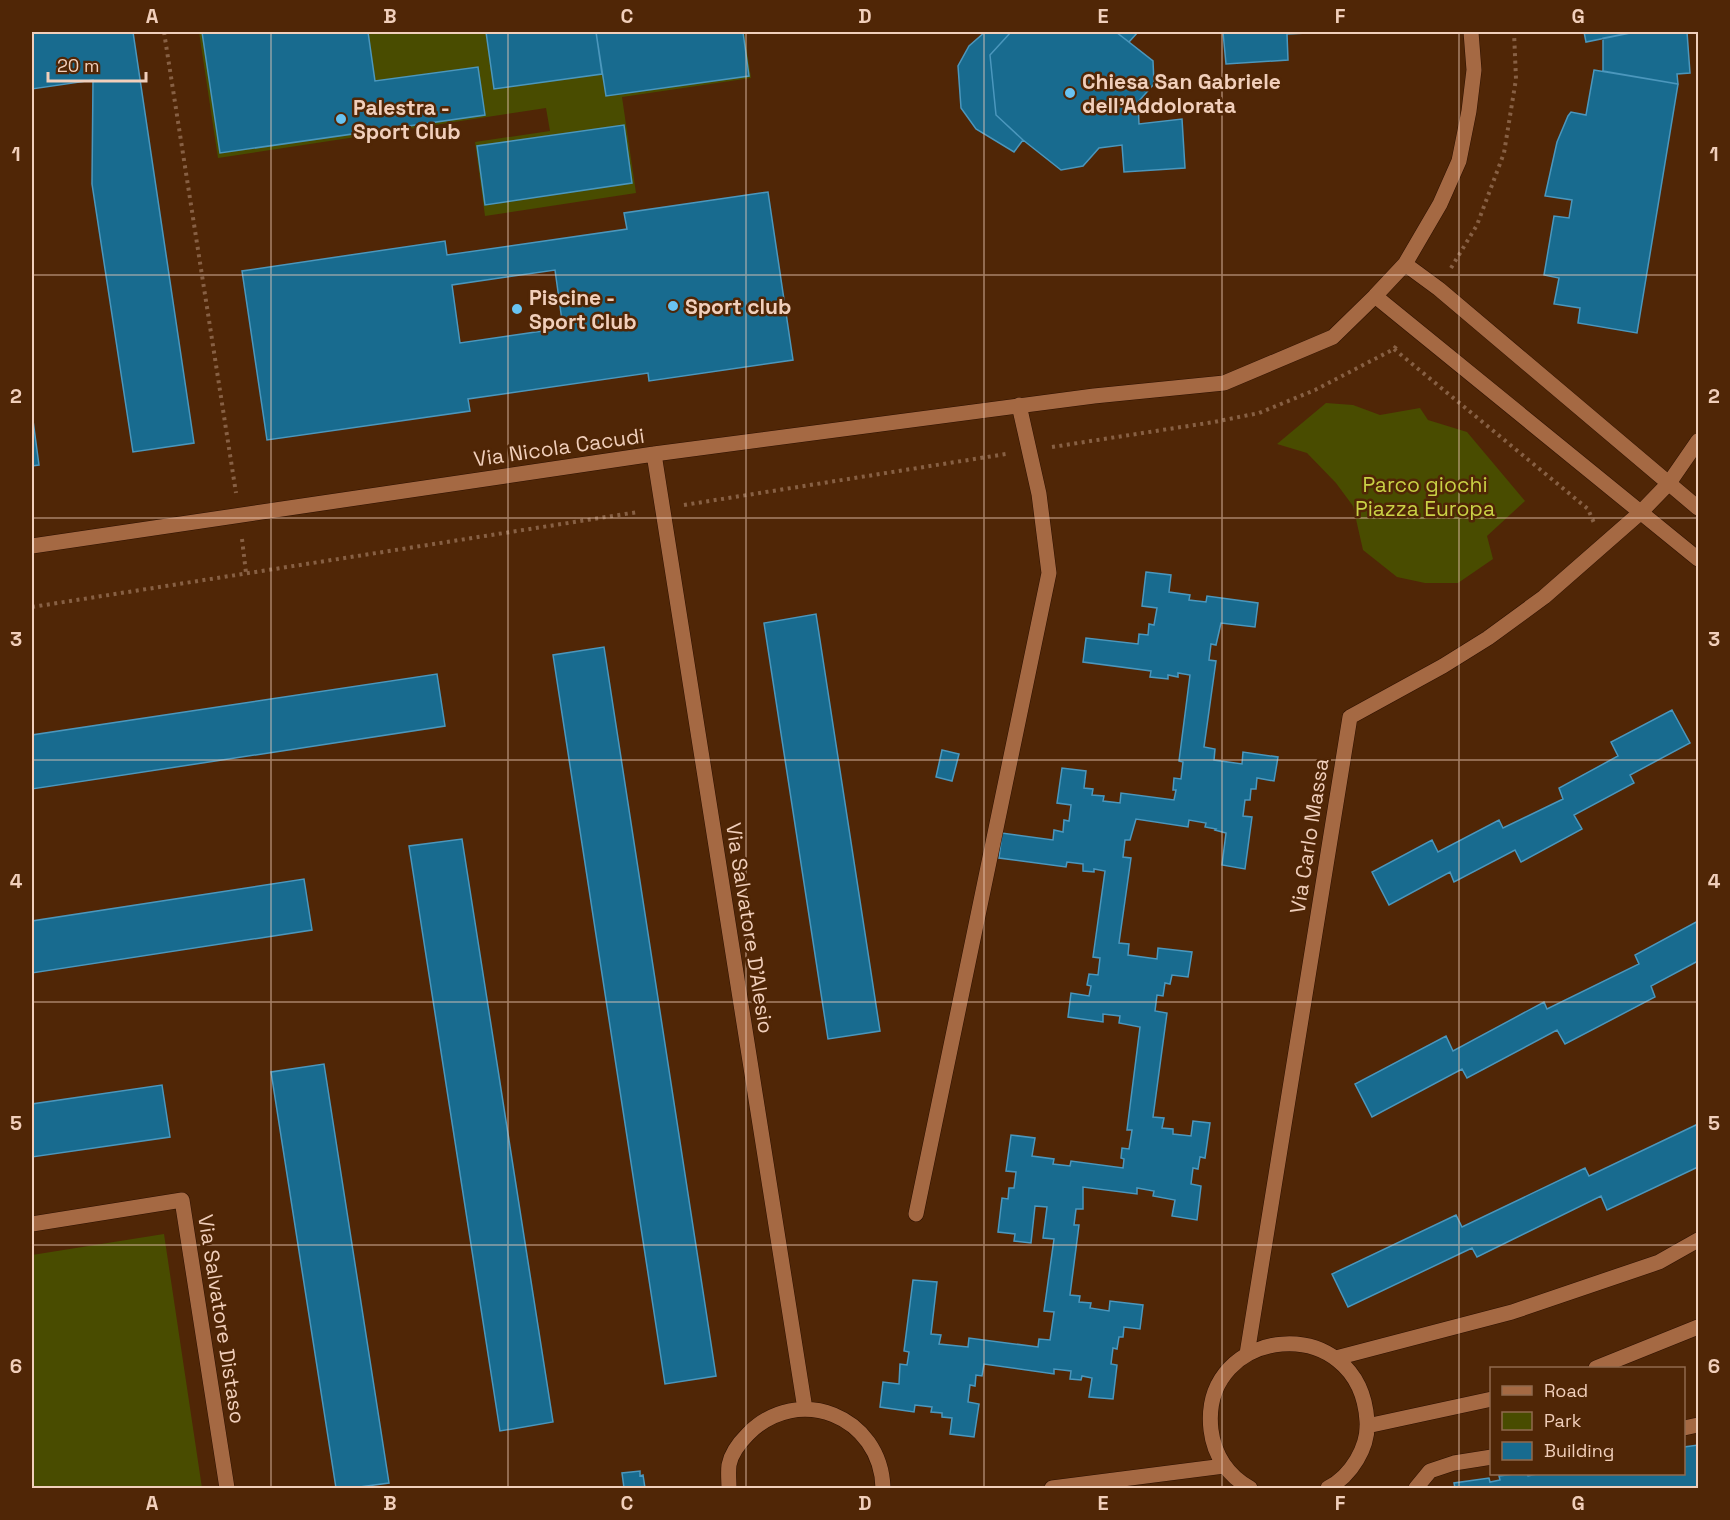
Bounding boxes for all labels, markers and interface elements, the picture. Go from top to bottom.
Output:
text: A [146,3,159,29]
text: B [383,3,397,29]
text: C [621,3,634,29]
text: D [858,3,872,29]
text: E [1097,3,1109,29]
text: F [1335,3,1346,29]
text: G [1571,3,1585,29]
scale bar [48,45,146,83]
text: 20 m [57,54,100,77]
place label: Chiesa San Gabriele dell'Addolorata [1082,68,1281,119]
marker: Chiesa San Gabriele dell'Addolorata [1063,86,1077,100]
place label: Palestra - Sport Club [353,94,461,145]
marker: Palestra - Sport Club [334,112,348,126]
text: 1 [11,141,21,167]
text: 1 [1709,141,1719,167]
place label: Piscine - Sport Club [529,284,637,335]
place label: Sport club [685,293,791,320]
marker: Sport club [666,299,680,313]
marker: Piscine - Sport Club [510,302,524,316]
text: 2 [10,383,22,409]
text: 2 [1708,383,1720,409]
street label: Via Nicola Cacudi [472,422,646,472]
park label: Parco giochi Piazza Europa [1355,471,1495,522]
text: 3 [10,626,22,652]
text: 3 [1708,626,1720,652]
street label: Via Carlo Massa [1283,756,1335,916]
street label: Via Salvatore D'Alesio [720,821,780,1035]
text: 4 [10,868,23,894]
text: 4 [1708,868,1721,894]
text: 5 [10,1110,22,1136]
text: 5 [1708,1110,1720,1136]
street label: Via Salvatore Distaso [192,1213,252,1425]
text: 6 [10,1353,22,1379]
text: 6 [1708,1353,1720,1379]
legend [1490,1367,1685,1475]
text: Road [1544,1379,1588,1402]
text: Park [1544,1409,1582,1432]
text: Building [1544,1439,1614,1462]
text: A [146,1490,159,1516]
text: B [383,1490,397,1516]
text: C [621,1490,634,1516]
text: D [858,1490,872,1516]
text: E [1097,1490,1109,1516]
text: F [1335,1490,1346,1516]
text: G [1571,1490,1585,1516]

